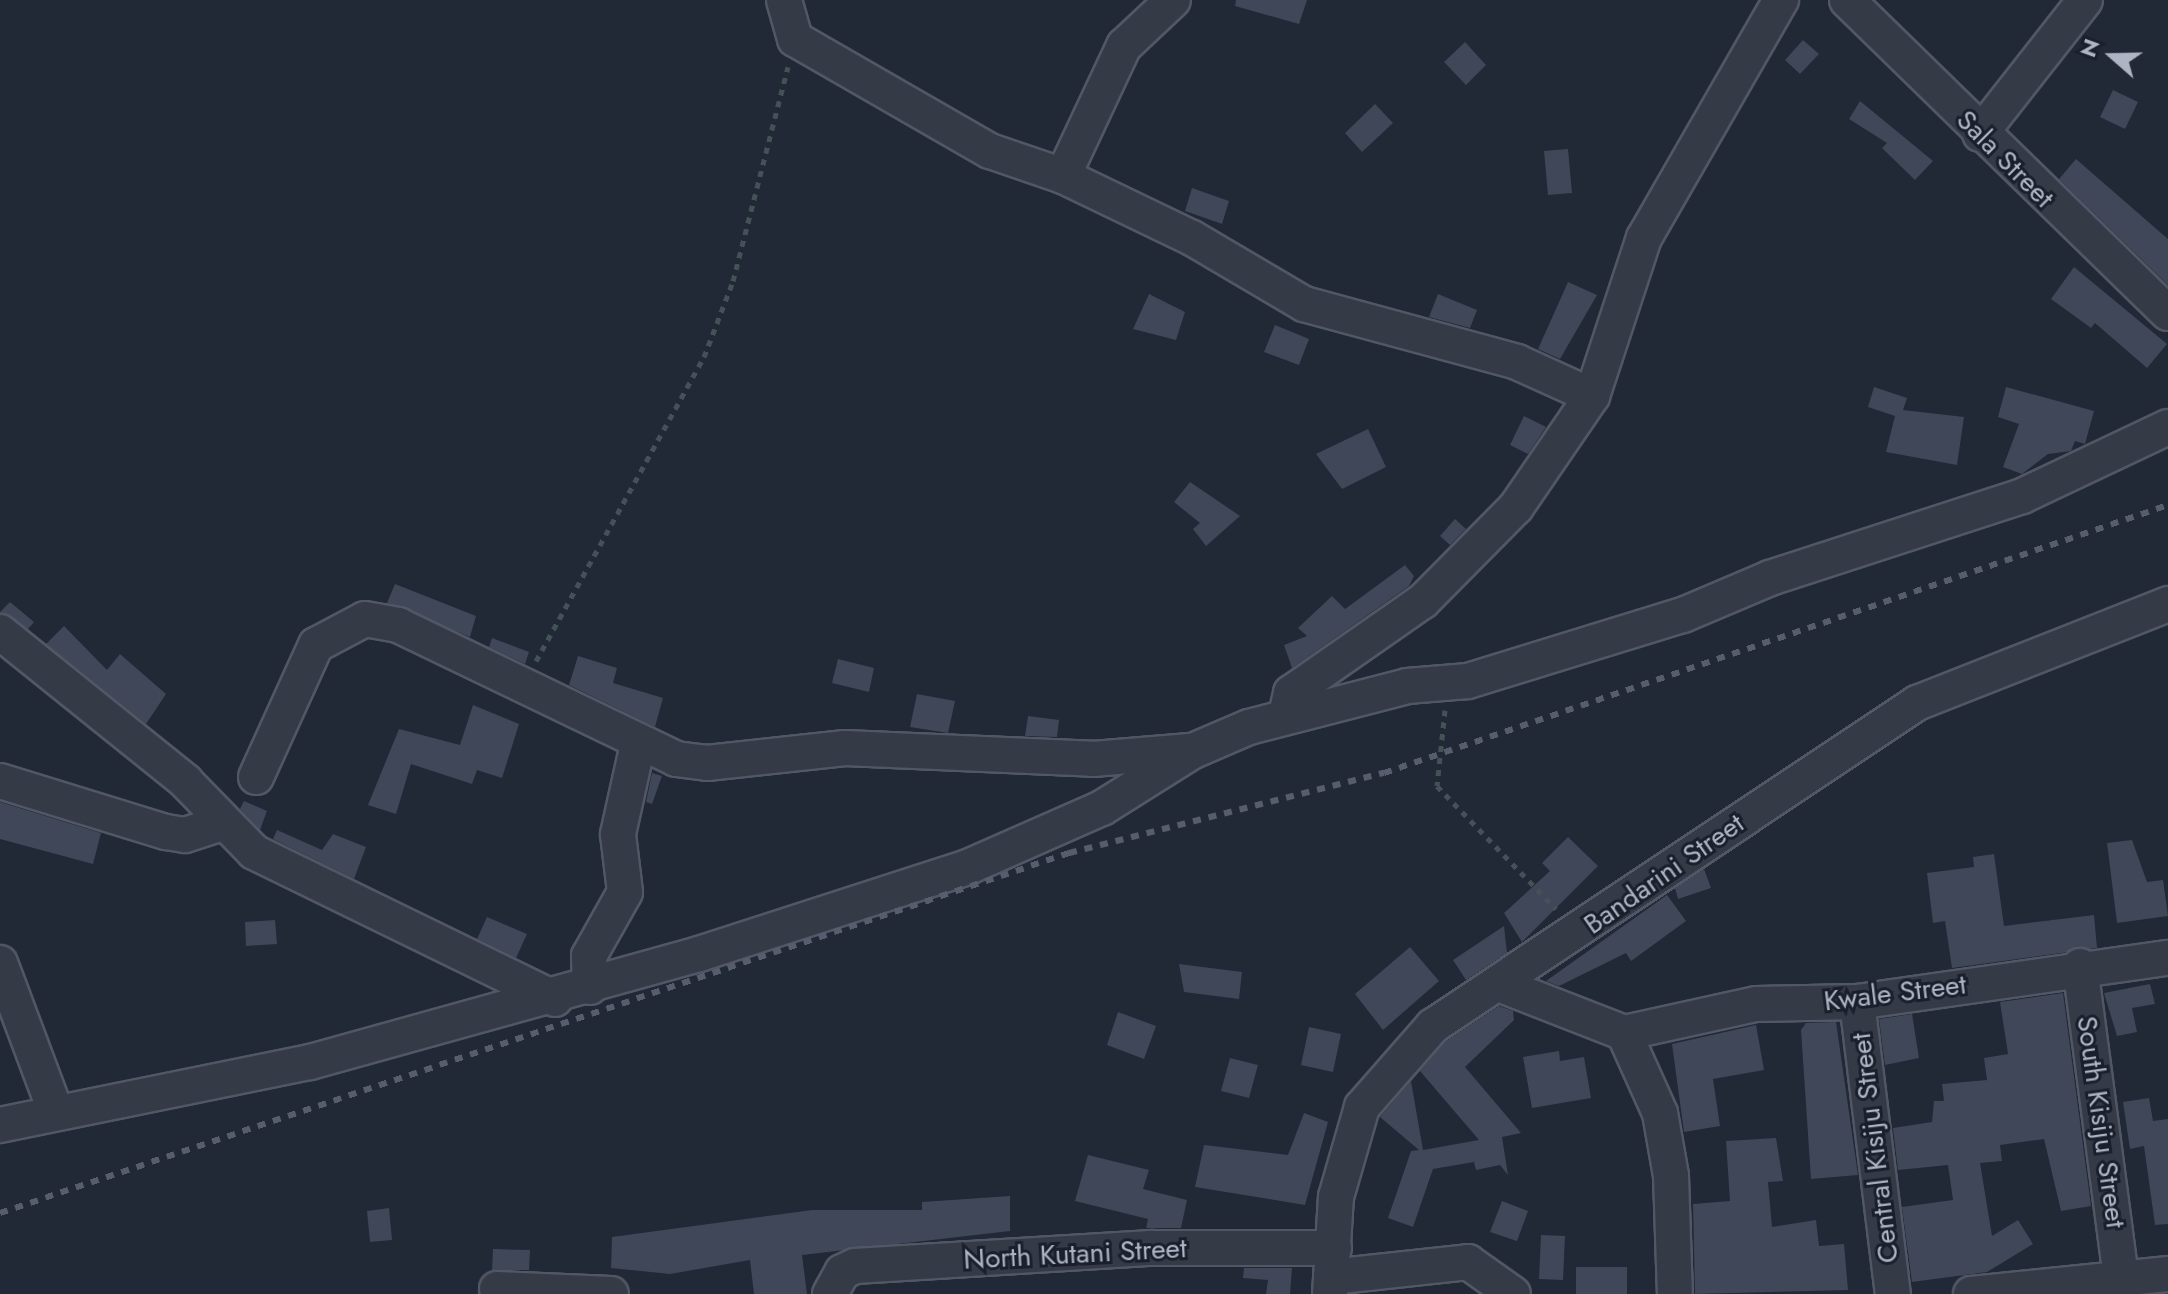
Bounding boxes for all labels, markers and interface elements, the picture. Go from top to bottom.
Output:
north arrow [2072,16,2152,96]
text: N [2071,34,2107,61]
street label: Sala Street [1949,103,2061,215]
street label: Bandarini Street [1578,807,1750,941]
street label: Kwale Street [1822,968,1968,1018]
street label: South Kisiju Street [2069,1014,2133,1230]
street label: Central Kisiju Street [1844,1031,1906,1265]
street label: North Kutani Street [963,1231,1187,1277]

